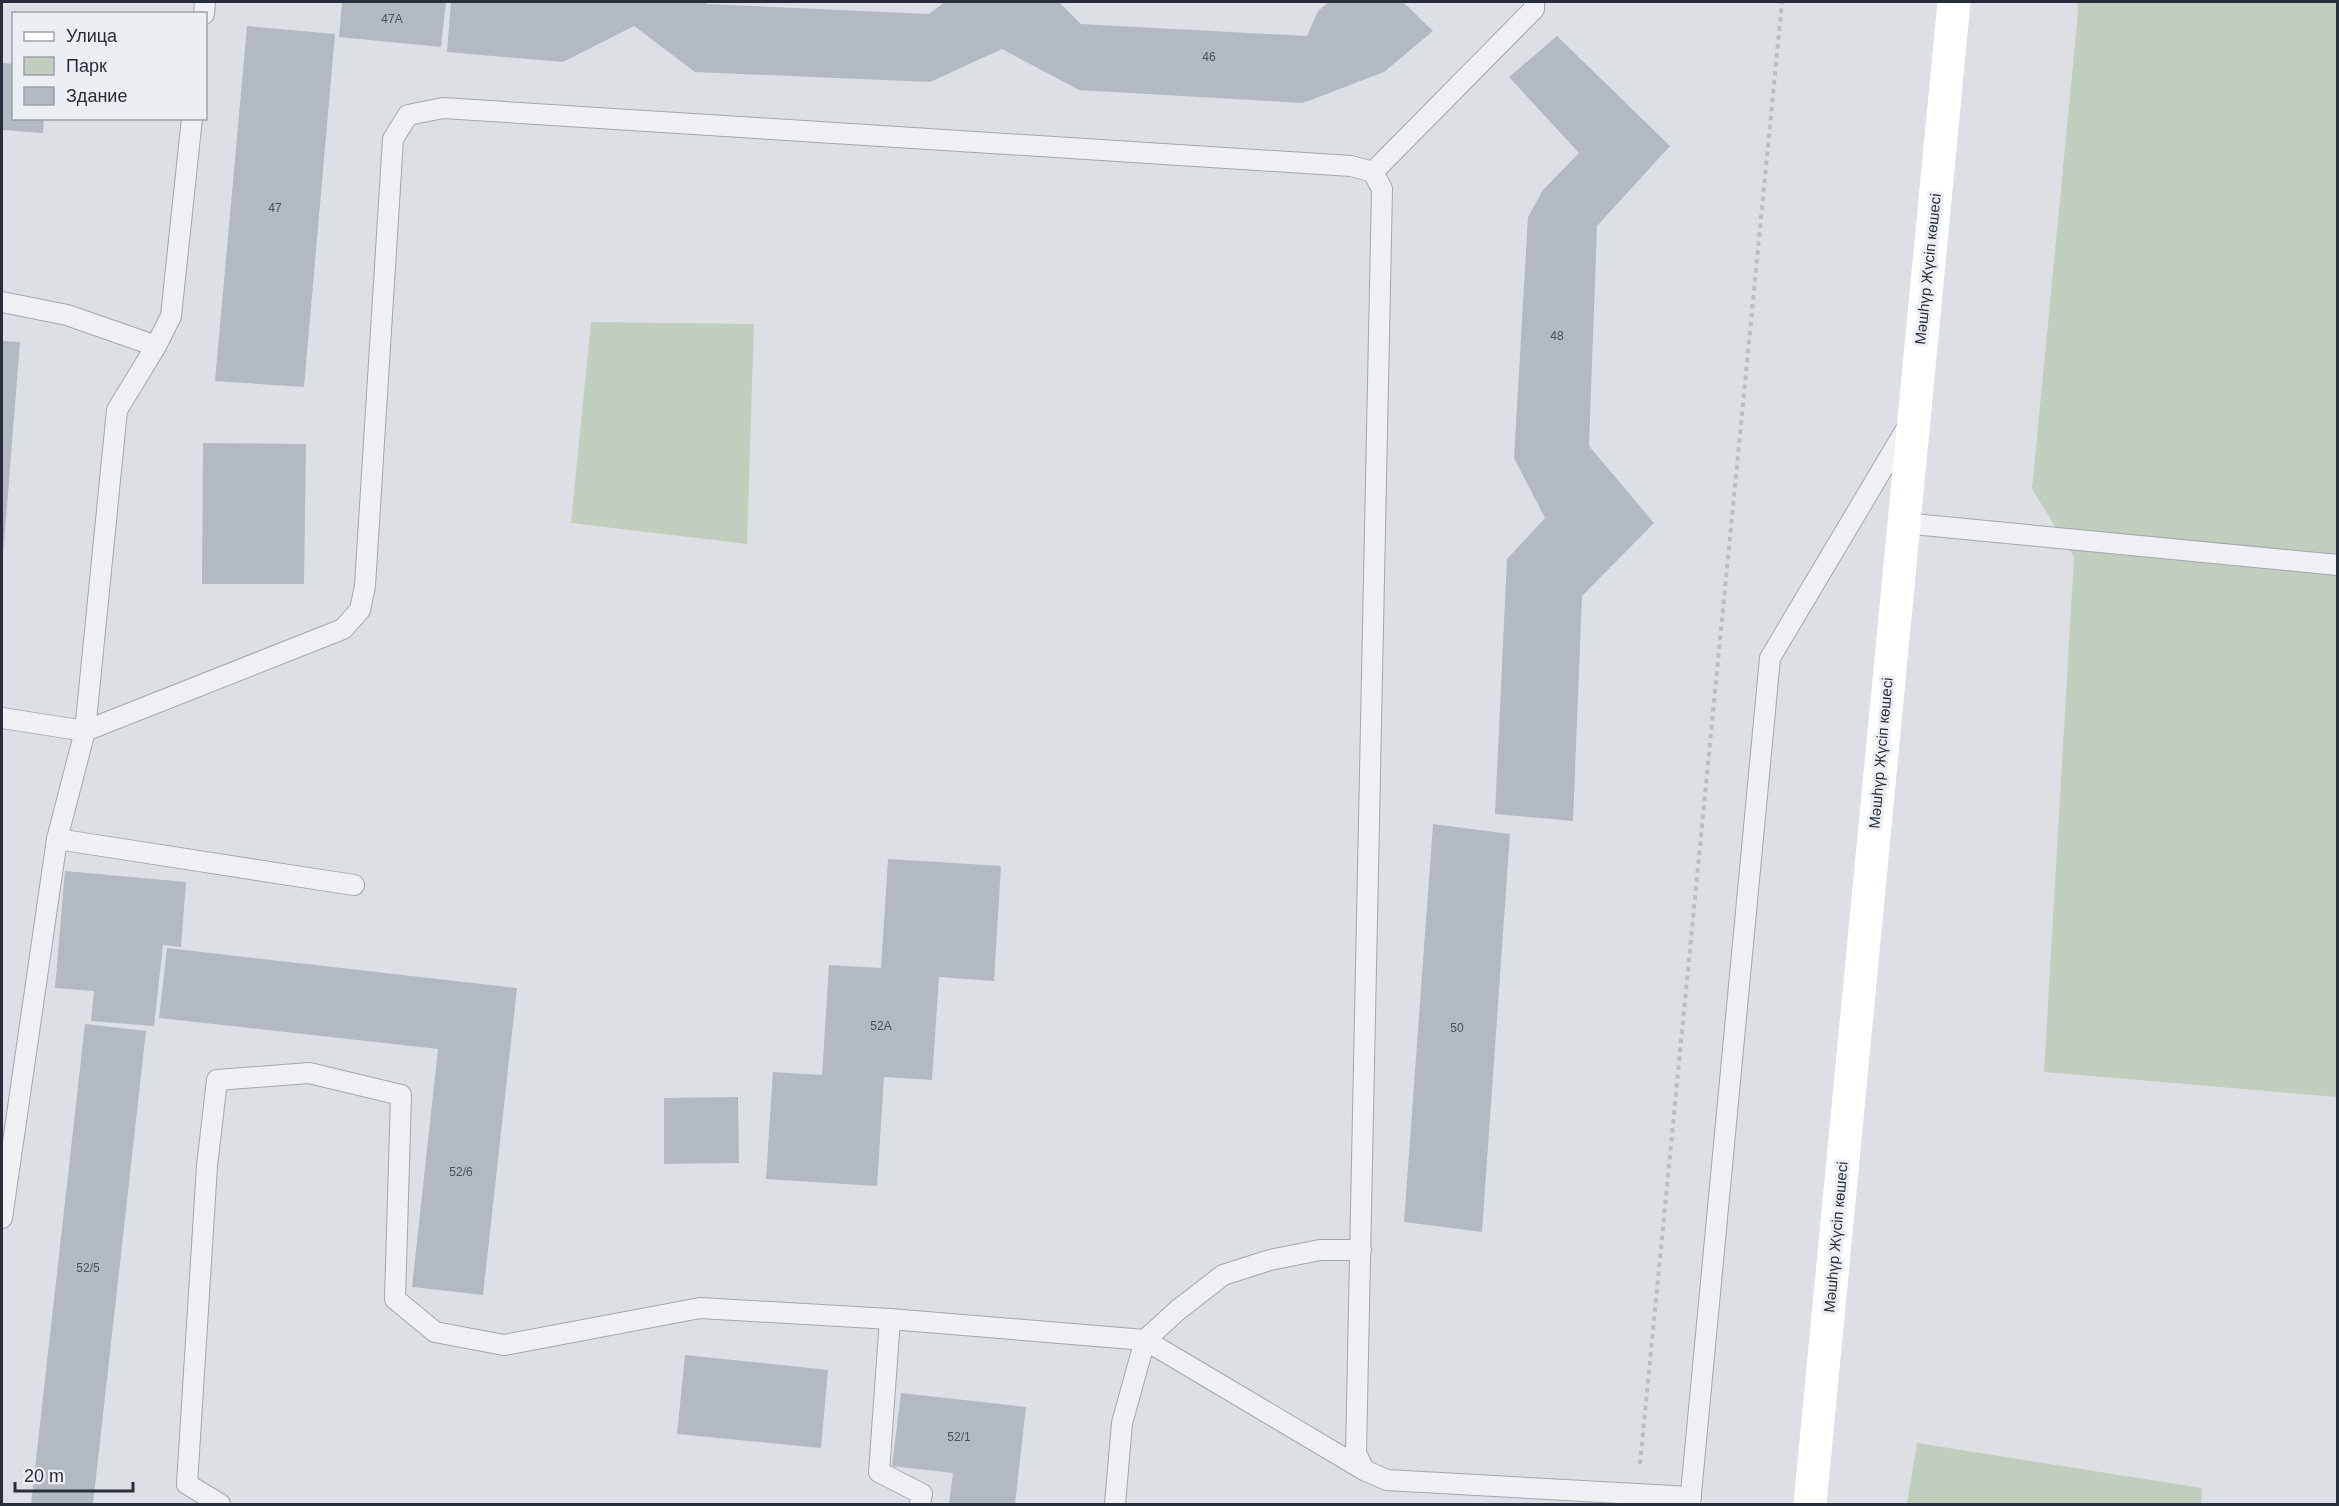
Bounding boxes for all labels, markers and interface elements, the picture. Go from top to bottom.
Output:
legend [12,12,207,120]
house number: 47А [381,12,403,26]
text: Улица [66,26,118,46]
house number: 46 [1202,50,1216,64]
text: Парк [66,56,107,76]
text: Здание [66,86,127,106]
street label: Мәшһүр Жүсіп көшесі [1911,193,1944,345]
house number: 47 [268,201,282,215]
house number: 48 [1550,329,1564,343]
street label: Мәшһүр Жүсіп көшесі [1865,677,1896,829]
house number: 52А [870,1019,892,1033]
house number: 50 [1450,1021,1464,1035]
street label: Мәшһүр Жүсіп көшесі [1820,1161,1851,1313]
house number: 52/6 [449,1165,473,1179]
house number: 52/5 [76,1261,100,1275]
house number: 52/1 [947,1430,971,1444]
scale bar [15,1455,134,1493]
text: 20 m [24,1466,64,1486]

